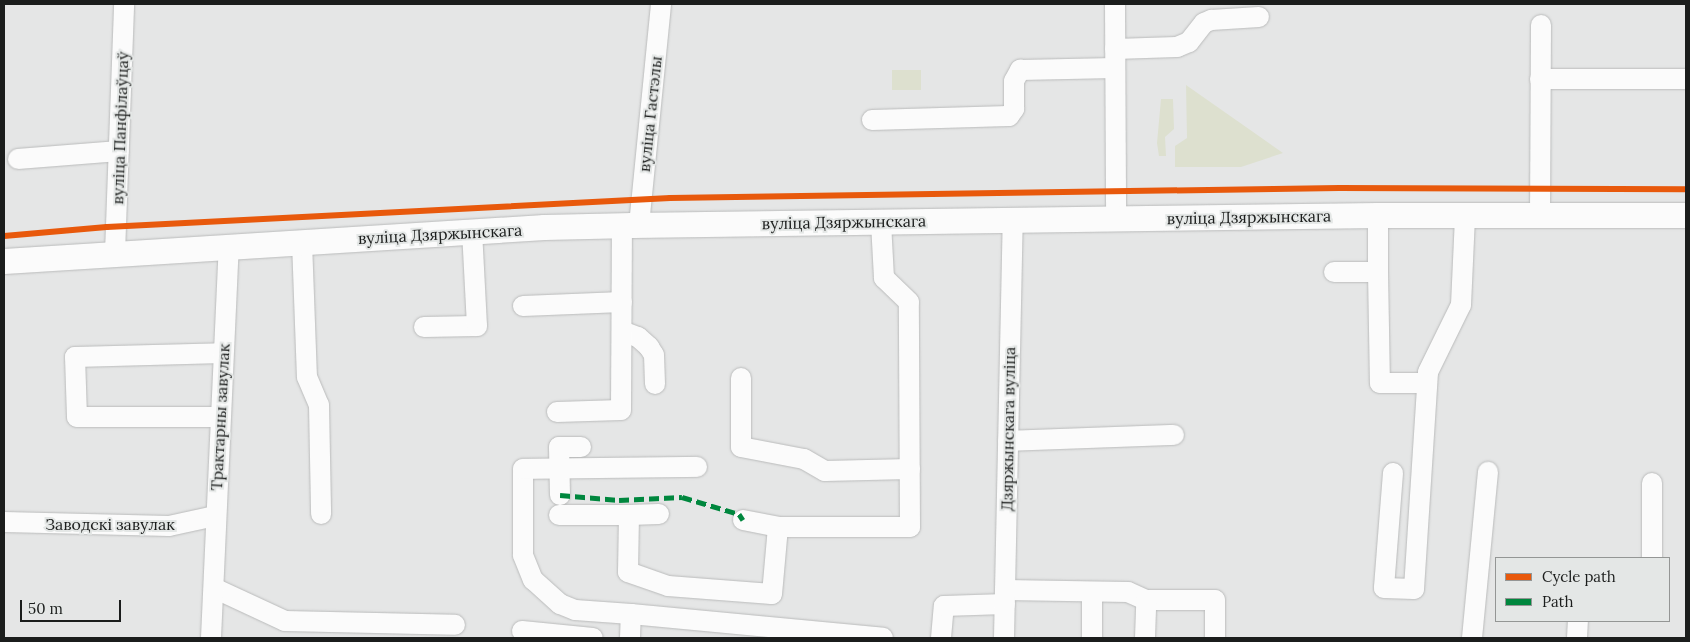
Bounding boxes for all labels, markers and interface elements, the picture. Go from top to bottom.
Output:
street label: вуліца Панфілаўцаў [108,51,132,205]
street label: вуліца Гастэлы [634,55,666,173]
street label: вуліца Дзяржынскага [1167,206,1331,228]
street label: вуліца Дзяржынскага [762,211,926,233]
street label: вуліца Дзяржынскага [357,220,523,248]
street label: Трактарны завулак [207,343,233,491]
street label: Дзяржынскага вуліца [997,347,1019,511]
street label: Заводскі завулак [45,514,175,534]
legend [1495,557,1670,622]
text: Cycle path [1542,567,1616,586]
scale bar [22,590,124,622]
text: Path [1542,592,1573,611]
text: 50 m [28,599,63,618]

